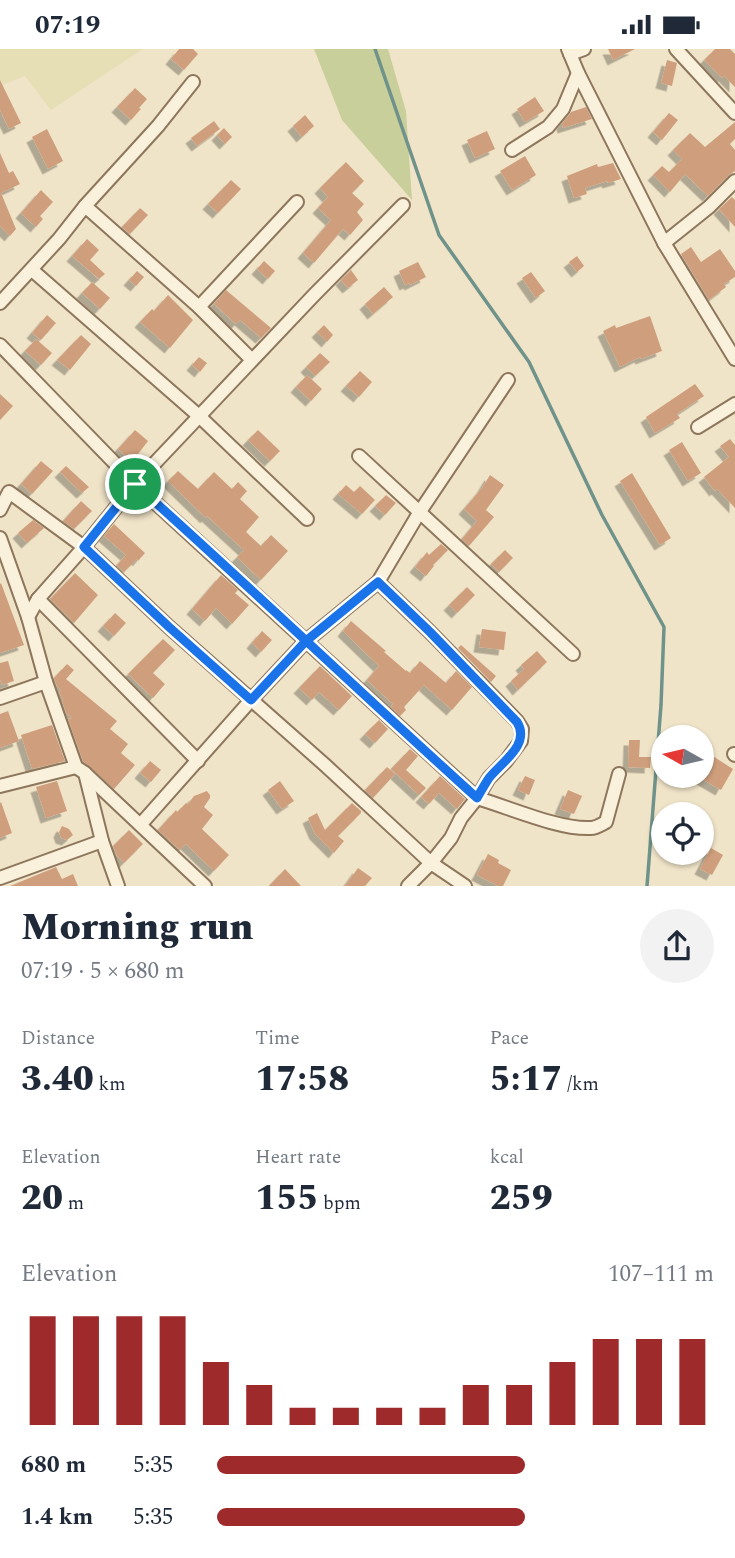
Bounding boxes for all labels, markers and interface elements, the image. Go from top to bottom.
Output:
text: 07:19 [35,5,100,45]
pin [105,454,165,514]
icon: arrive [116,465,154,503]
north arrow [651,725,714,787]
map controls [651,725,714,865]
button: locate [651,802,714,865]
text: Morning run [21,899,254,957]
button: share [640,909,714,983]
text: 07:19 · 5 × 680 m [21,954,185,989]
text: Distance [21,1024,95,1053]
text: Time [255,1024,300,1053]
text: Pace [490,1024,529,1053]
text: 3.40 [21,1053,94,1106]
text: 17:58 [255,1053,349,1106]
text: 5:17 [490,1053,562,1106]
text: km [94,1070,126,1099]
text: /km [562,1070,599,1099]
text: Elevation [21,1143,101,1172]
text: Heart rate [255,1143,341,1172]
text: kcal [490,1143,524,1172]
text: 20 [21,1172,63,1225]
text: 155 [255,1172,318,1225]
text: 259 [490,1172,553,1225]
text: m [63,1189,84,1218]
text: bpm [318,1189,361,1218]
text: Elevation [21,1257,117,1292]
text: 107–111 m [608,1257,714,1292]
text: 680 m [21,1448,86,1483]
text: 5:35 [133,1448,173,1483]
text: 1.4 km [21,1500,93,1535]
text: 5:35 [133,1500,173,1535]

